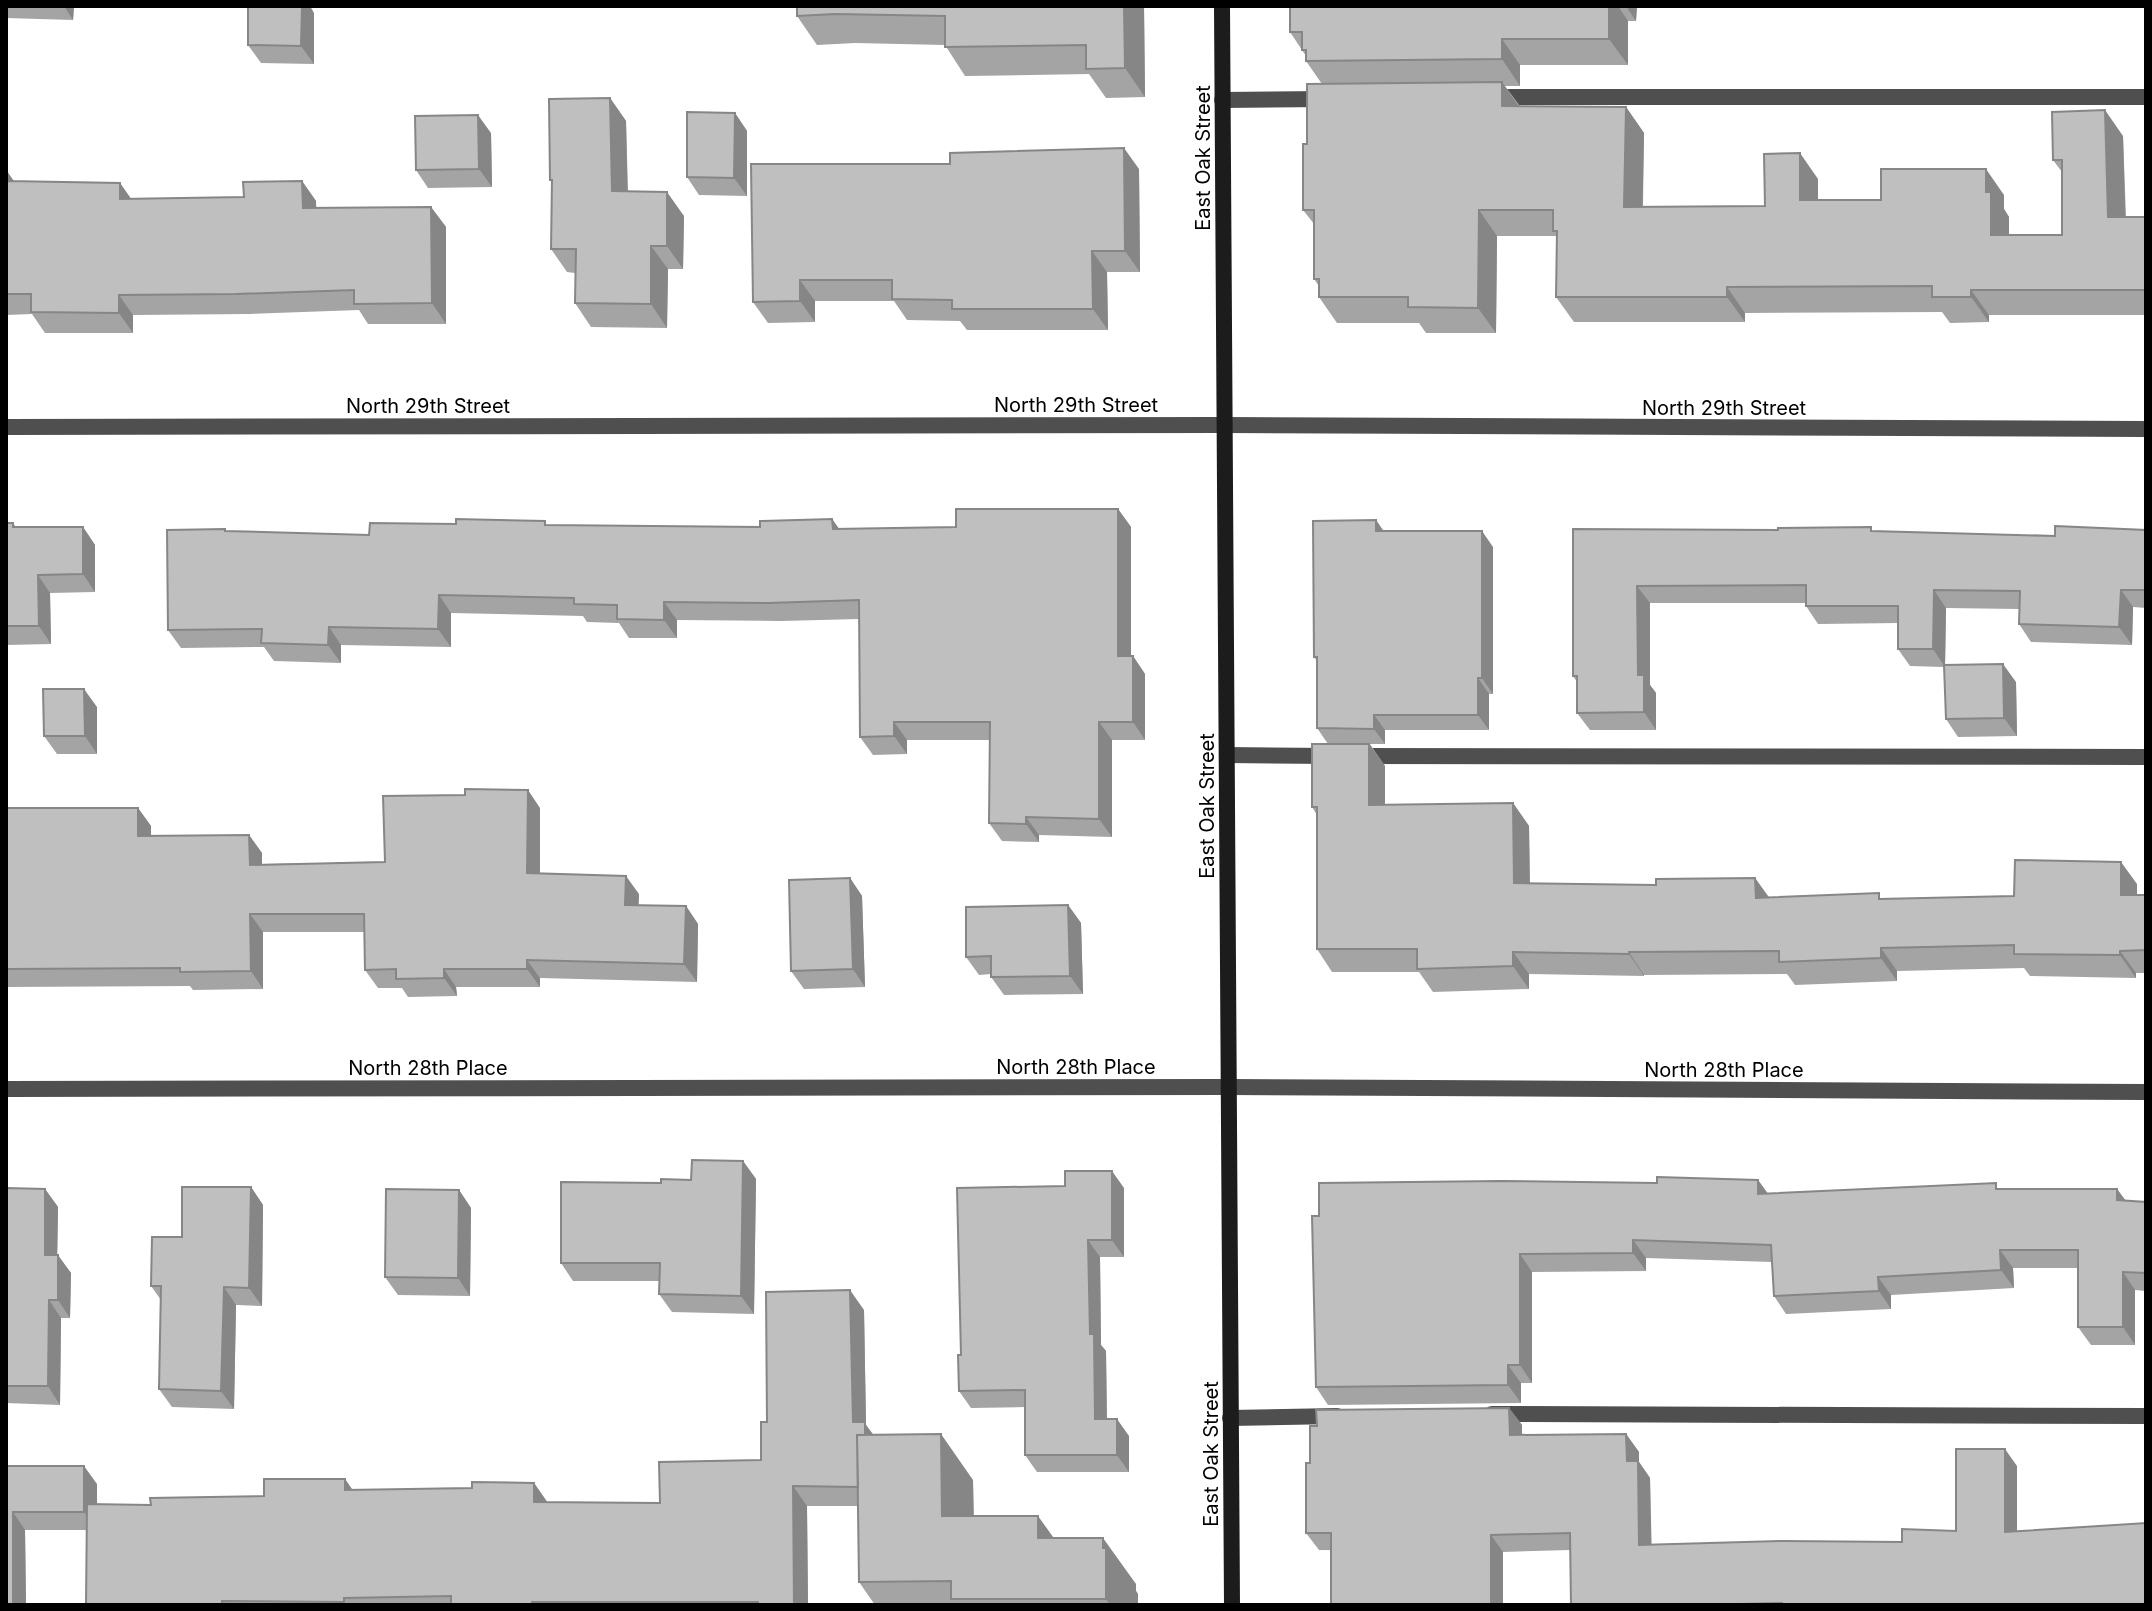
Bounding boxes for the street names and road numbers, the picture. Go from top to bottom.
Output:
street label: East Oak Street [1191,85,1215,231]
street label: North 29th Street [994,393,1159,417]
street label: North 29th Street [346,394,511,418]
street label: North 29th Street [1642,396,1807,420]
street label: East Oak Street [1195,733,1219,879]
street label: North 28th Place [996,1055,1156,1079]
street label: North 28th Place [348,1056,508,1080]
street label: North 28th Place [1644,1058,1804,1082]
street label: East Oak Street [1199,1381,1223,1527]

